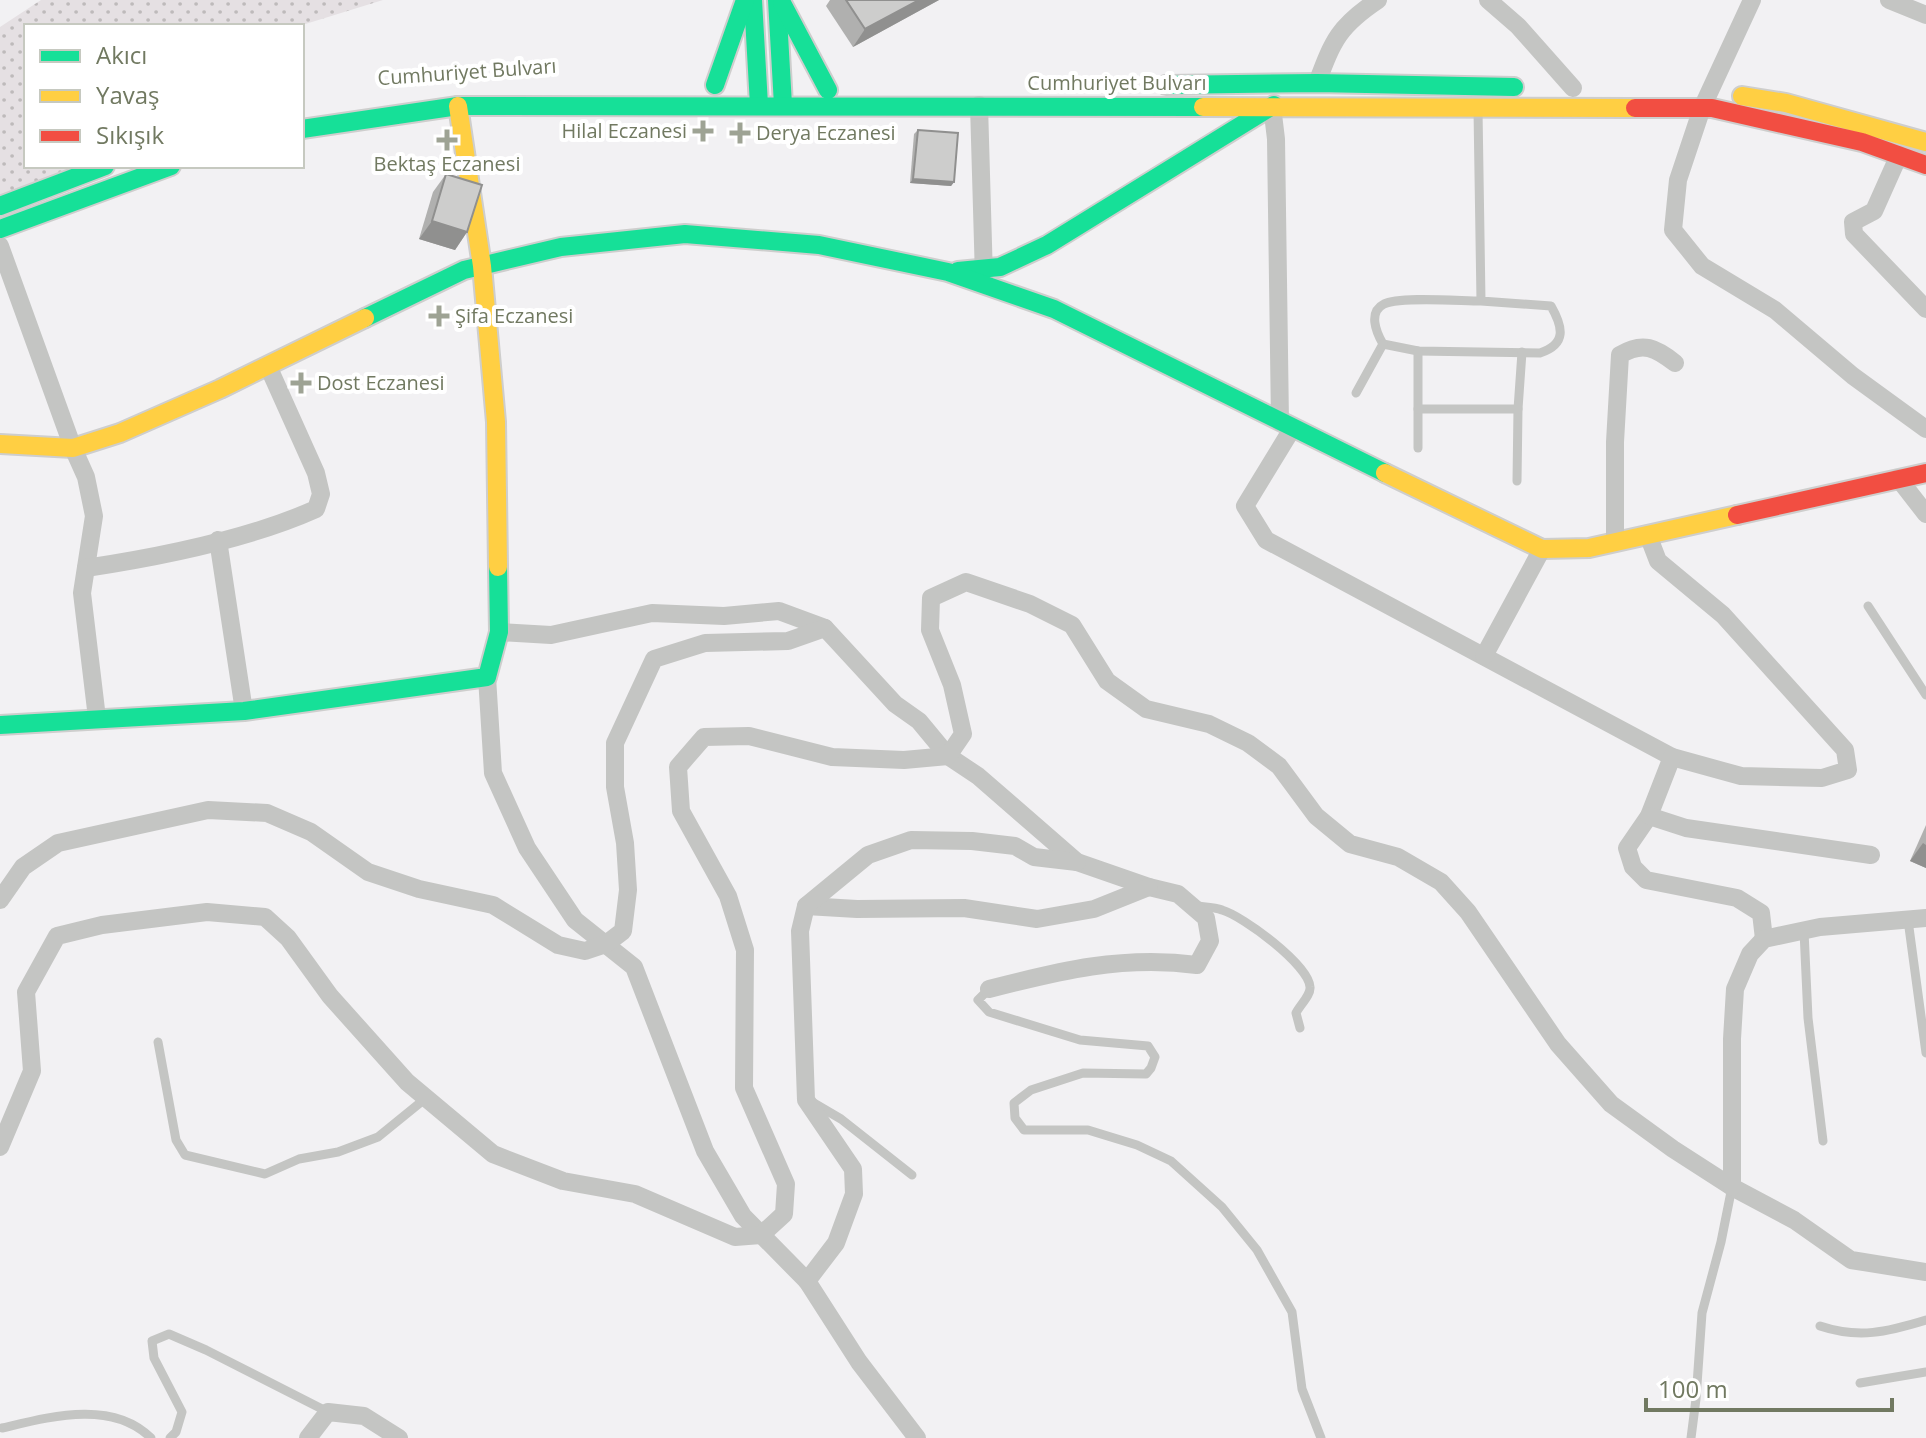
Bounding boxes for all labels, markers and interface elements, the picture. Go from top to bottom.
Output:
legend [24,24,304,168]
text: Akıcı [96,38,147,71]
street label: Cumhuriyet Bulvarı [377,52,557,91]
street label: Cumhuriyet Bulvarı [1027,69,1207,96]
text: Yavaş [96,78,160,111]
place label: Hilal Eczanesi [562,117,687,144]
text: Sıkışık [96,118,164,151]
place label: Derya Eczanesi [756,119,896,146]
marker: Hilal Eczanesi [694,122,712,140]
marker: Derya Eczanesi [731,124,749,142]
marker: Bektaş Eczanesi [438,131,456,149]
place label: Bektaş Eczanesi [374,150,520,177]
place label: Şifa Eczanesi [455,302,573,329]
marker: Şifa Eczanesi [430,307,448,325]
place label: Dost Eczanesi [317,369,445,396]
marker: Dost Eczanesi [292,374,310,392]
scale bar [1646,1362,1892,1412]
text: 100 m [1658,1372,1728,1405]

